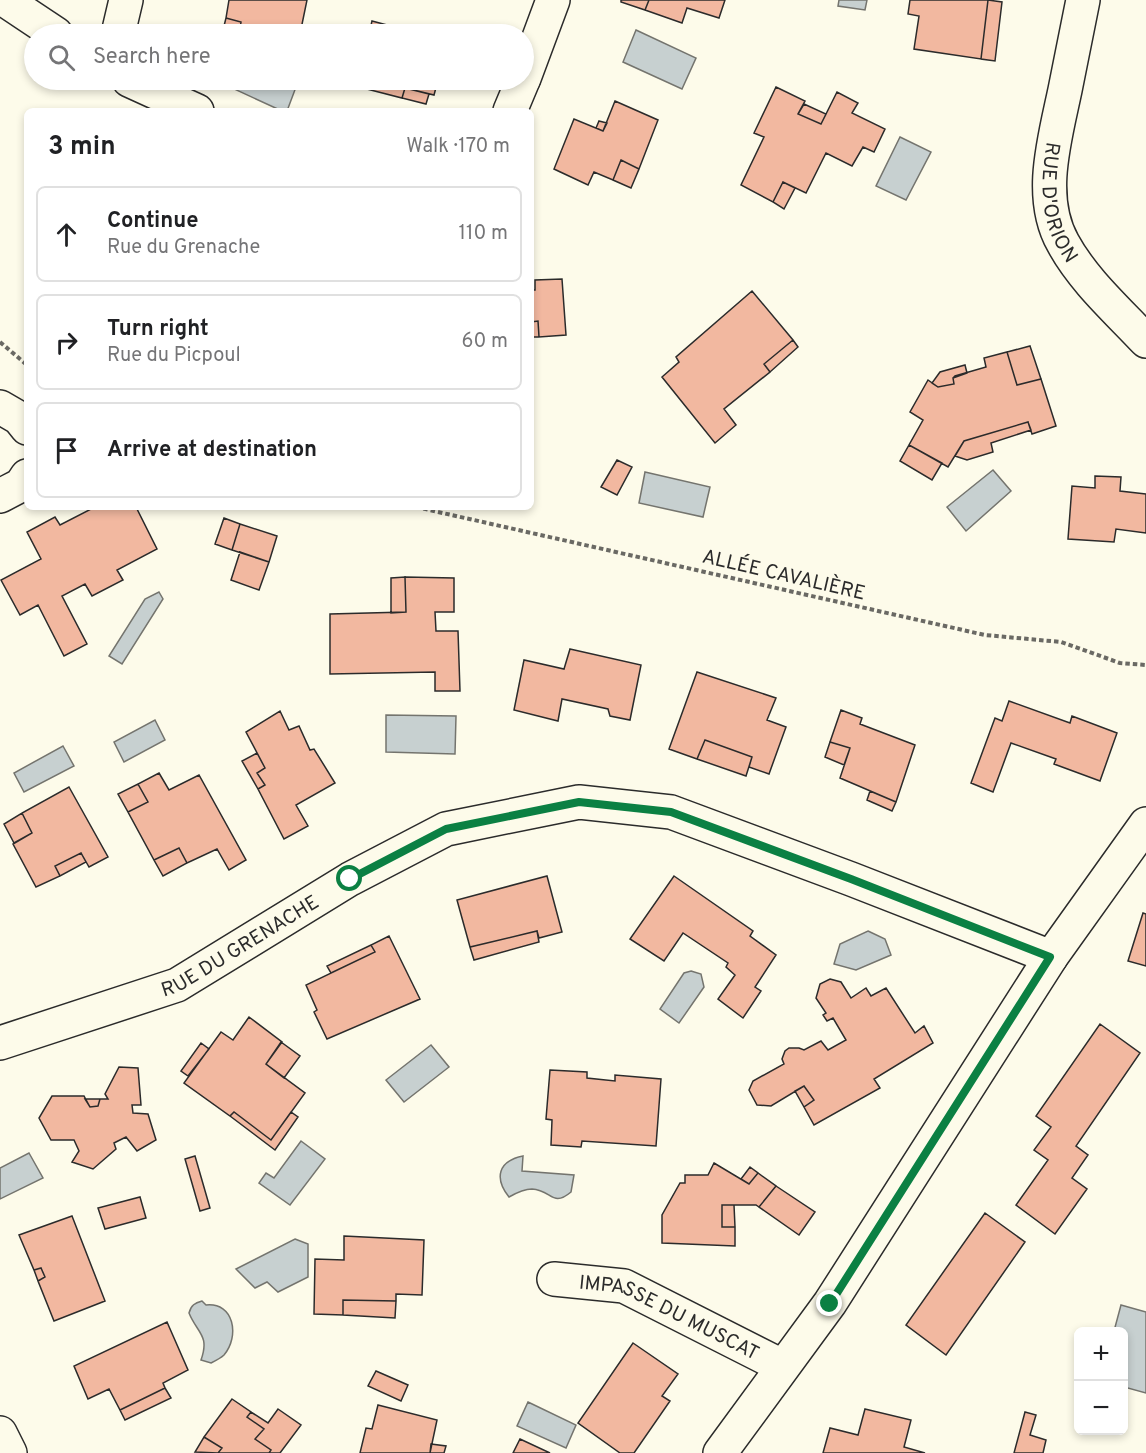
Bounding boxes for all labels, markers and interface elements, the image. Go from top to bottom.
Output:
search box [24,24,534,90]
icon: search [45,41,78,74]
text: Search here [93,44,211,71]
text: 3 min [48,131,116,164]
text: Walk · 170 m [406,134,510,160]
street label: RUE D'ORION [1034,140,1083,269]
text: Continue [107,208,198,235]
icon: ahead [50,218,83,251]
text: 110 m [459,221,508,247]
text: Rue du Grenache [107,235,260,261]
text: Turn right [107,316,209,343]
icon: right [50,326,83,359]
text: 60 m [462,329,508,355]
text: Rue du Picpoul [107,343,241,369]
icon: arrive [50,434,83,467]
text: Arrive at destination [107,437,317,464]
street label: ALLÉE CAVALIÈRE [699,543,868,607]
route start [336,865,362,891]
street label: RUE DU GRENACHE [158,890,324,1004]
street label: IMPASSE DU MUSCAT [578,1271,763,1367]
route end [816,1290,842,1316]
map controls [1074,1327,1128,1435]
button: + [1074,1327,1128,1381]
button: − [1074,1381,1128,1435]

